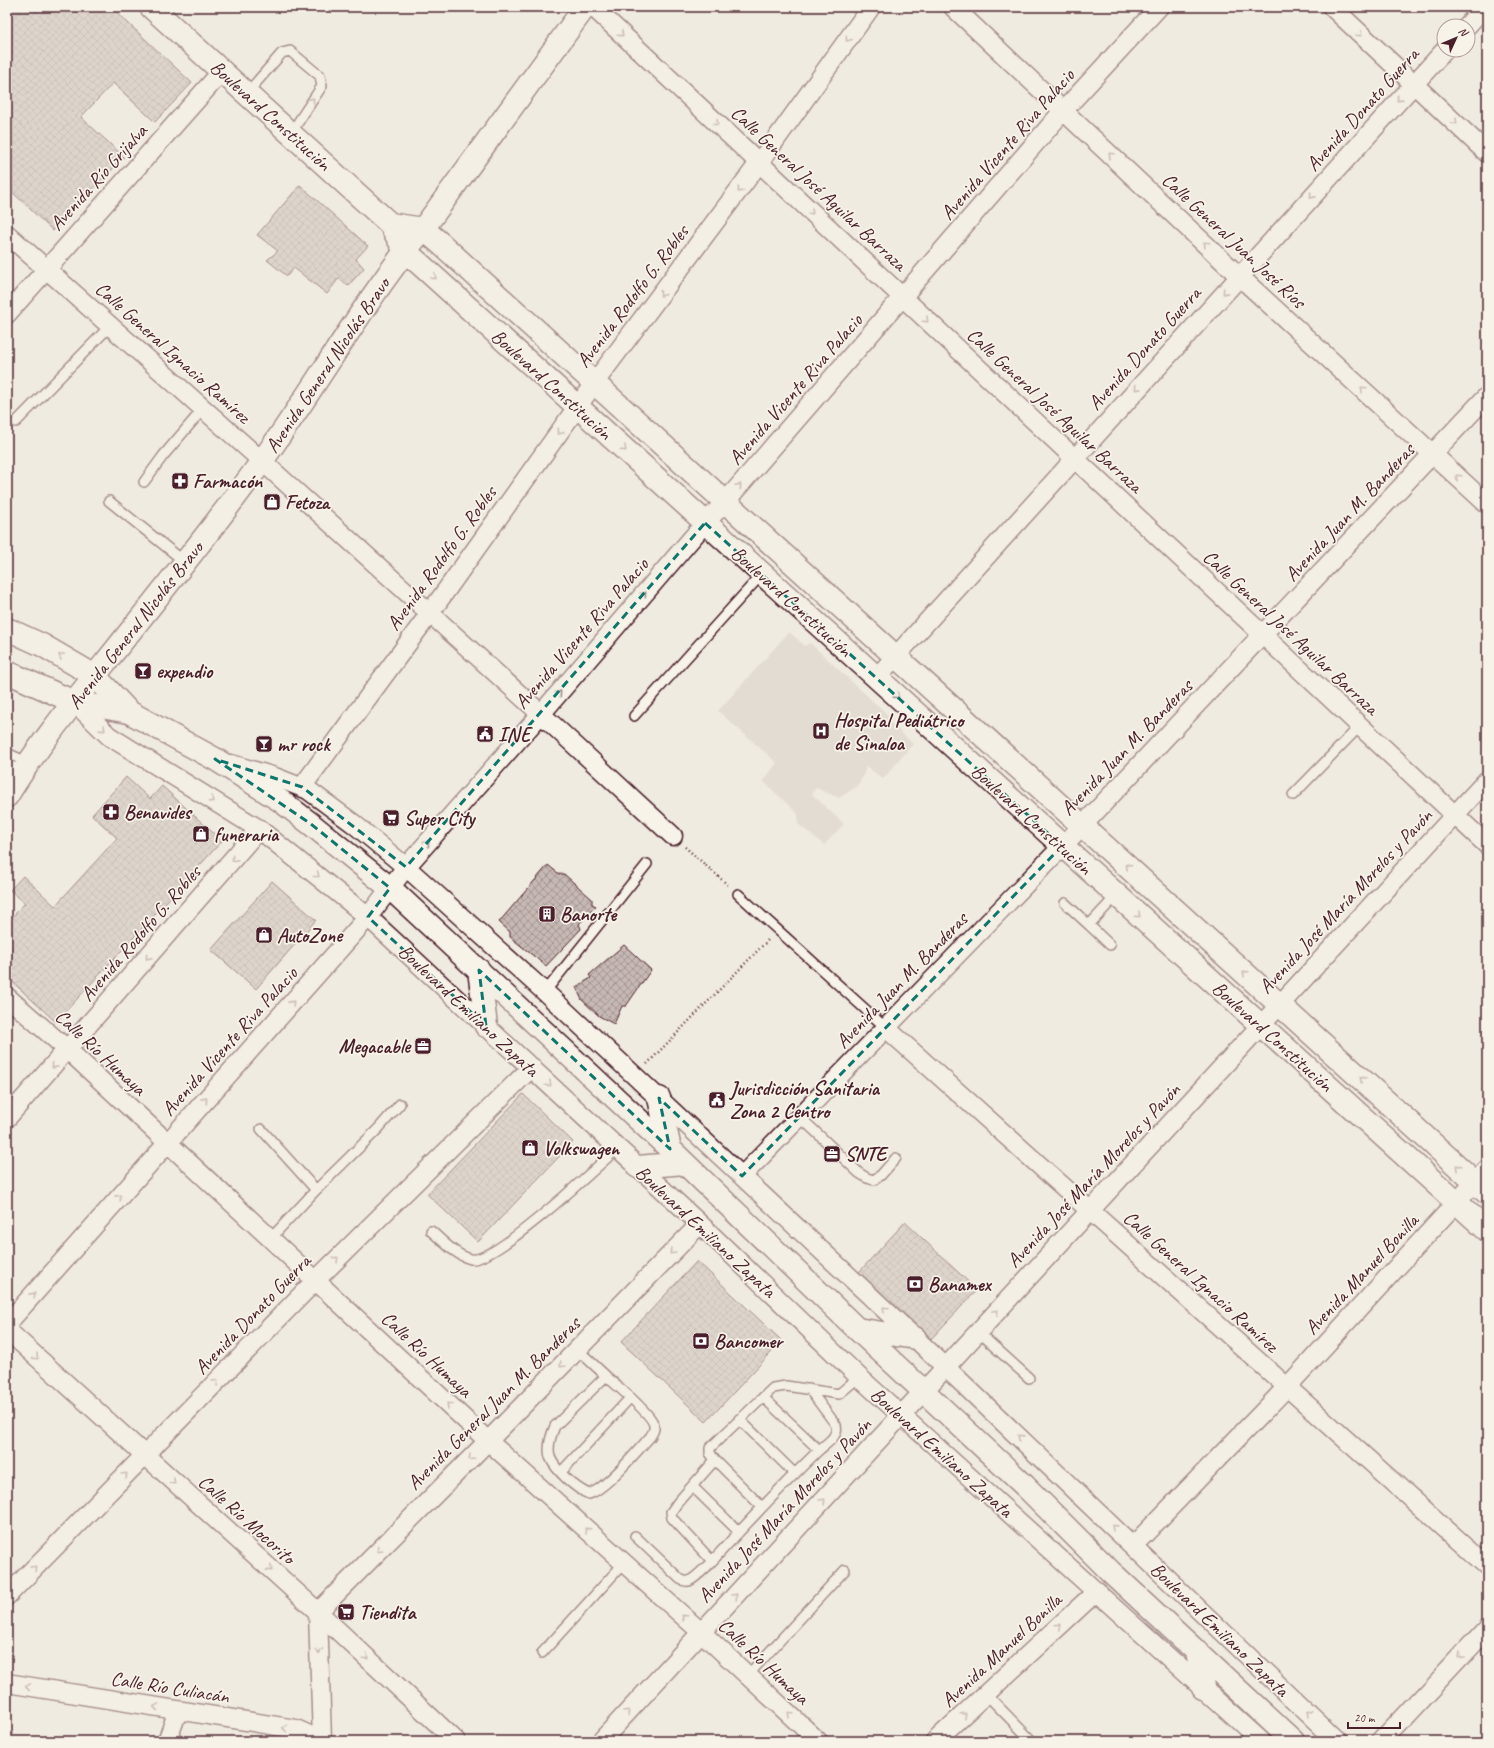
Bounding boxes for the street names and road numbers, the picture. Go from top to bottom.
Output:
street label: Avenida Donato Guerra [1300,41,1425,176]
street label: Boulevard Constitución [205,55,337,177]
street label: Avenida Vicente Riva Palacio [935,63,1080,225]
street label: Calle General José Aguilar Barraza [726,100,913,277]
street label: Avenida Río Grijalva [44,118,154,236]
street label: Calle General Juan José Ríos [1157,167,1312,315]
street label: Avenida Rodolfo G. Robles [571,218,695,372]
street label: Avenida General Nicolás Bravo [259,271,396,458]
street label: Calle General Ignacio Ramírez [90,276,257,430]
street label: Avenida Donato Guerra [1082,280,1207,415]
street label: Avenida Vicente Riva Palacio [723,308,868,470]
street label: Calle General José Aguilar Barraza [962,322,1149,499]
street label: Boulevard Constitución [486,324,618,446]
street label: Avenida Juan M. Banderas [1279,437,1421,587]
street label: Avenida Rodolfo G. Robles [381,480,503,635]
street label: Avenida General Nicolás Bravo [62,535,210,714]
street label: Boulevard Constitución [726,541,858,663]
street label: Calle General José Aguilar Barraza [1198,544,1385,721]
street label: Avenida Vicente Riva Palacio [509,552,654,714]
street label: Avenida Juan M. Banderas [1055,673,1199,821]
street label: Boulevard Constitución [966,759,1098,881]
street label: Avenida José María Morelos y Pavón [1253,803,1438,999]
street label: Avenida Rodolfo G. Robles [75,859,208,1006]
street label: Avenida Juan M. Banderas [830,906,974,1054]
street label: Boulevard Emiliano Zapata [393,939,546,1083]
street label: Avenida Vicente Riva Palacio [156,961,304,1121]
street label: Boulevard Constitución [1207,976,1339,1098]
street label: Calle Río Humaya [50,1004,152,1102]
street label: Avenida José María Morelos y Pavón [1001,1077,1186,1273]
street label: Boulevard Emiliano Zapata [630,1160,783,1304]
street label: Calle General Ignacio Ramírez [1118,1205,1285,1359]
street label: Avenida Manuel Bonilla [1299,1207,1425,1340]
street label: Avenida Donato Guerra [189,1248,317,1380]
street label: Calle Río Humaya [376,1306,478,1404]
street label: Avenida General Juan M. Banderas [401,1310,587,1495]
street label: Boulevard Emiliano Zapata [865,1382,1019,1524]
street label: Avenida José María Morelos y Pavón [692,1412,877,1608]
street label: Calle Río Mocorito [193,1469,302,1571]
street label: Boulevard Emiliano Zapata [1145,1557,1296,1703]
street label: Avenida Manuel Bonilla [936,1587,1068,1713]
street label: Calle Río Humaya [713,1613,815,1711]
street label: Calle Río Culiacán [109,1666,232,1709]

